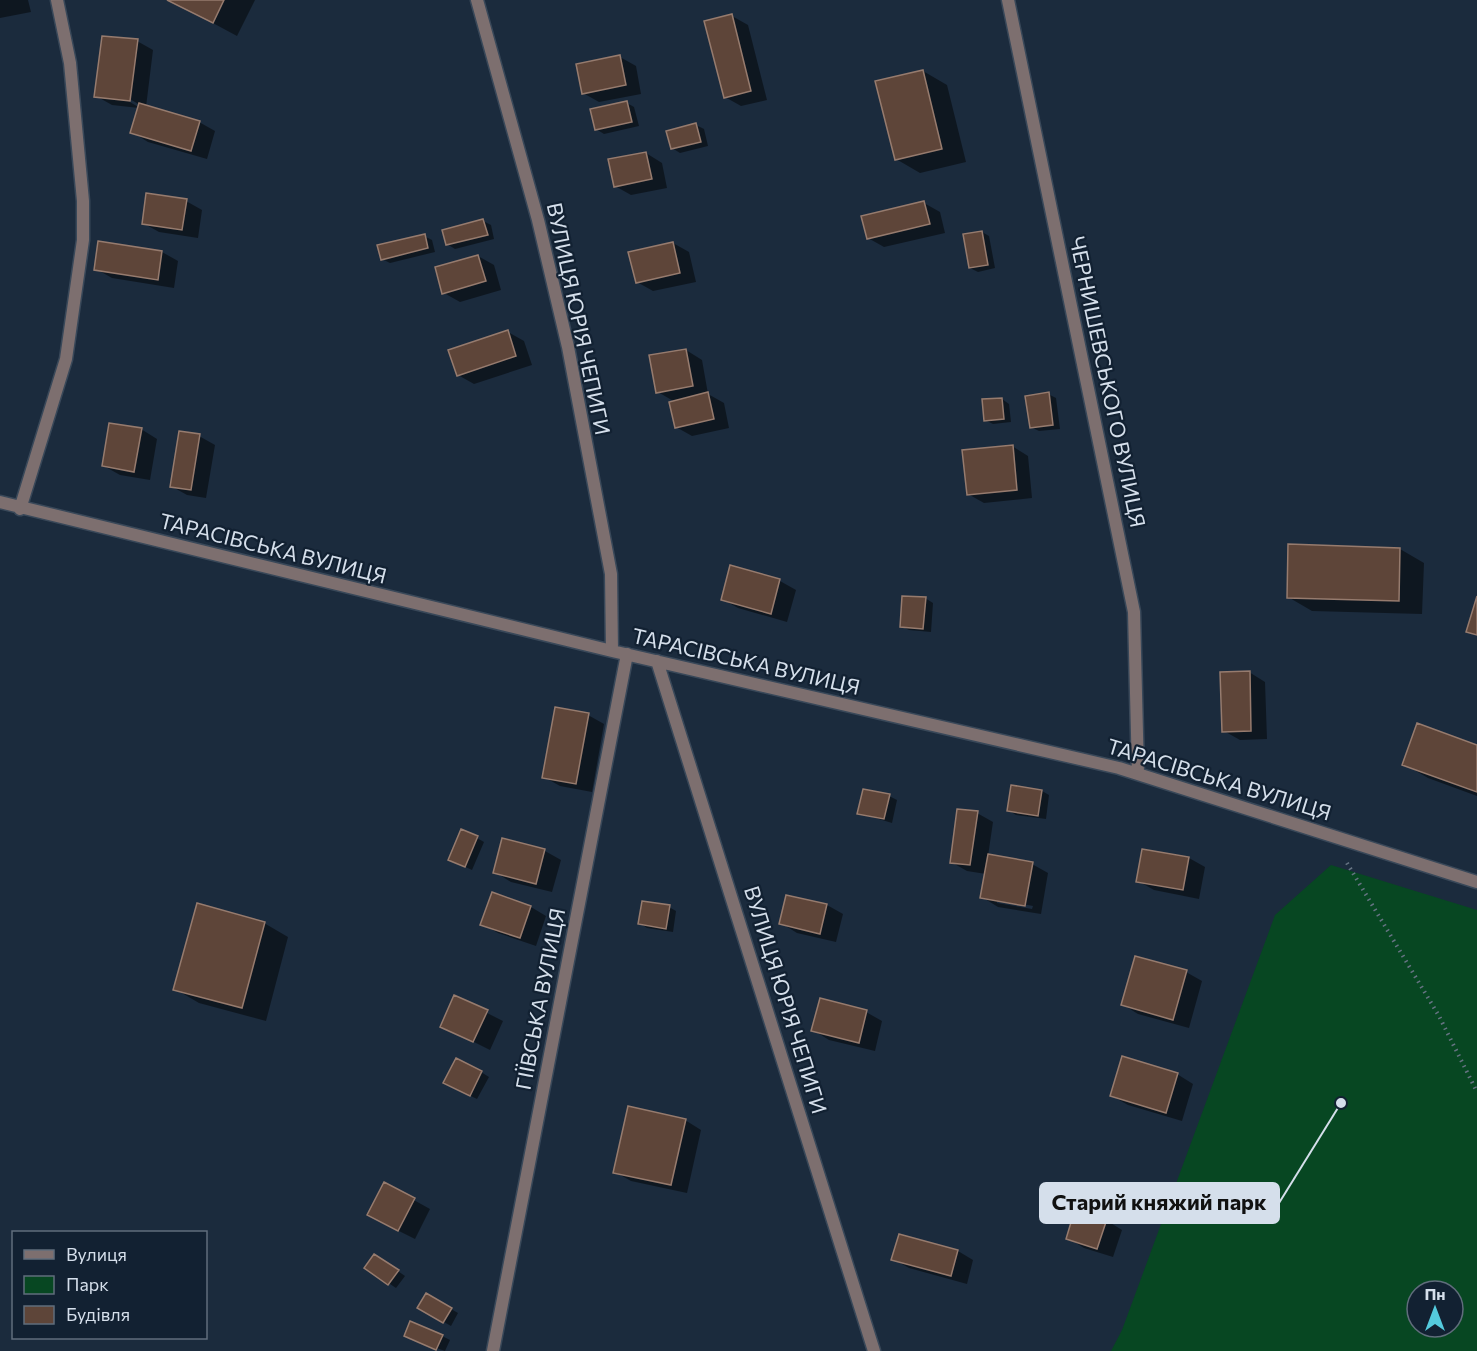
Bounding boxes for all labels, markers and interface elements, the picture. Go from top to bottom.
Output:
street label: ВУЛИЦЯ ЮРІЯ ЧЕПИГИ [543,200,616,437]
street label: ЧЕРНИШЕВСЬКОГО ВУЛИЦЯ [1065,234,1152,530]
street label: ТАРАСІВСЬКА ВУЛИЦЯ [157,507,390,588]
street label: ТАРАСІВСЬКА ВУЛИЦЯ [630,622,863,699]
street label: ТАРАСІВСЬКА ВУЛИЦЯ [1104,733,1335,825]
street label: ВУЛИЦЯ ЮРІЯ ЧЕПИГИ [740,883,833,1117]
street label: ГІЇВСЬКА ВУЛИЦЯ [510,906,569,1092]
callout: Старий княжий парк [1040,1183,1279,1223]
text: Старий княжий парк [1051,1188,1267,1215]
legend [12,1231,207,1339]
text: Вулиця [66,1243,127,1265]
text: Парк [66,1273,109,1295]
north arrow [1405,1279,1465,1339]
text: Пн [1424,1284,1446,1303]
text: Будівля [66,1303,130,1325]

